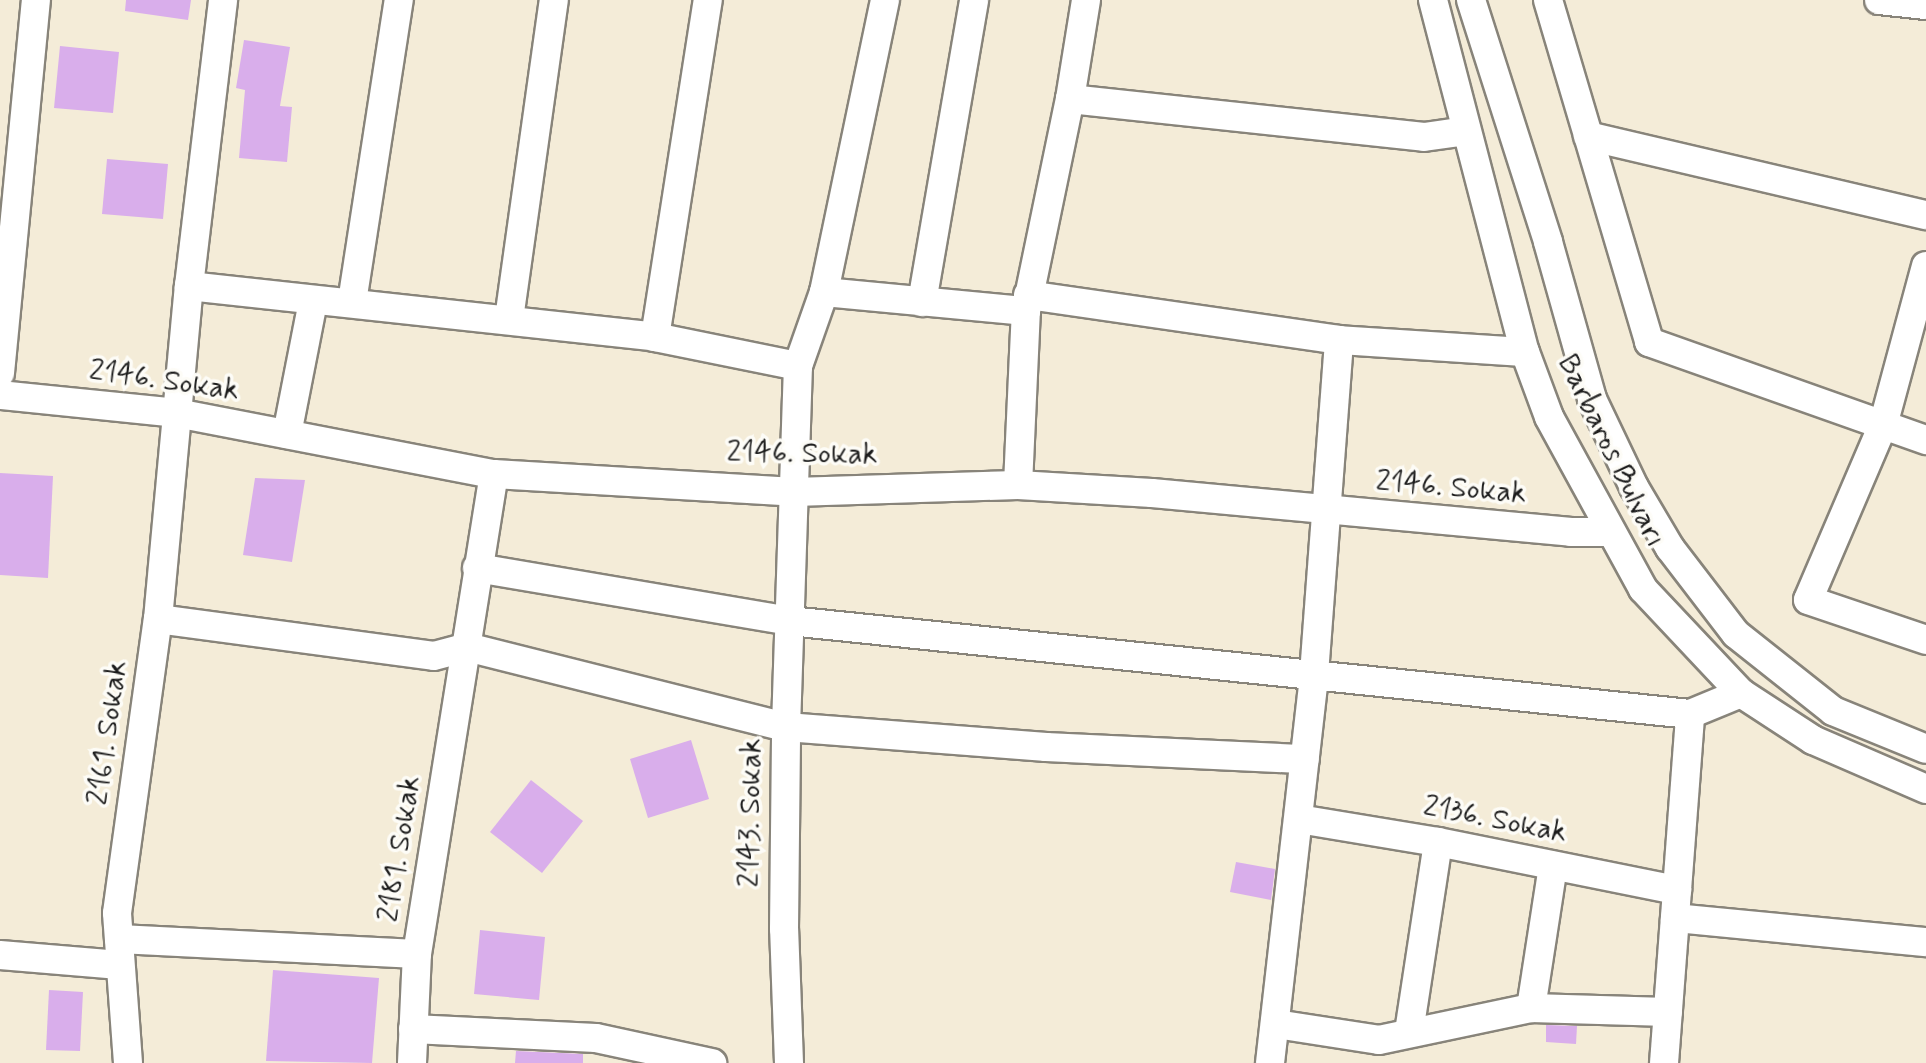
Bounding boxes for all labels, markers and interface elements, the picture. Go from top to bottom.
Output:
street label: Barbaros Bulvarı [1549,348,1673,554]
street label: 2146. Sokak [87,353,241,409]
street label: 2146. Sokak [726,435,878,473]
street label: 2146. Sokak [1374,463,1528,513]
street label: 2161. Sokak [80,659,136,807]
street label: 2143. Sokak [732,738,770,888]
street label: 2181. Sokak [371,773,429,925]
street label: 2136. Sokak [1420,788,1570,852]

